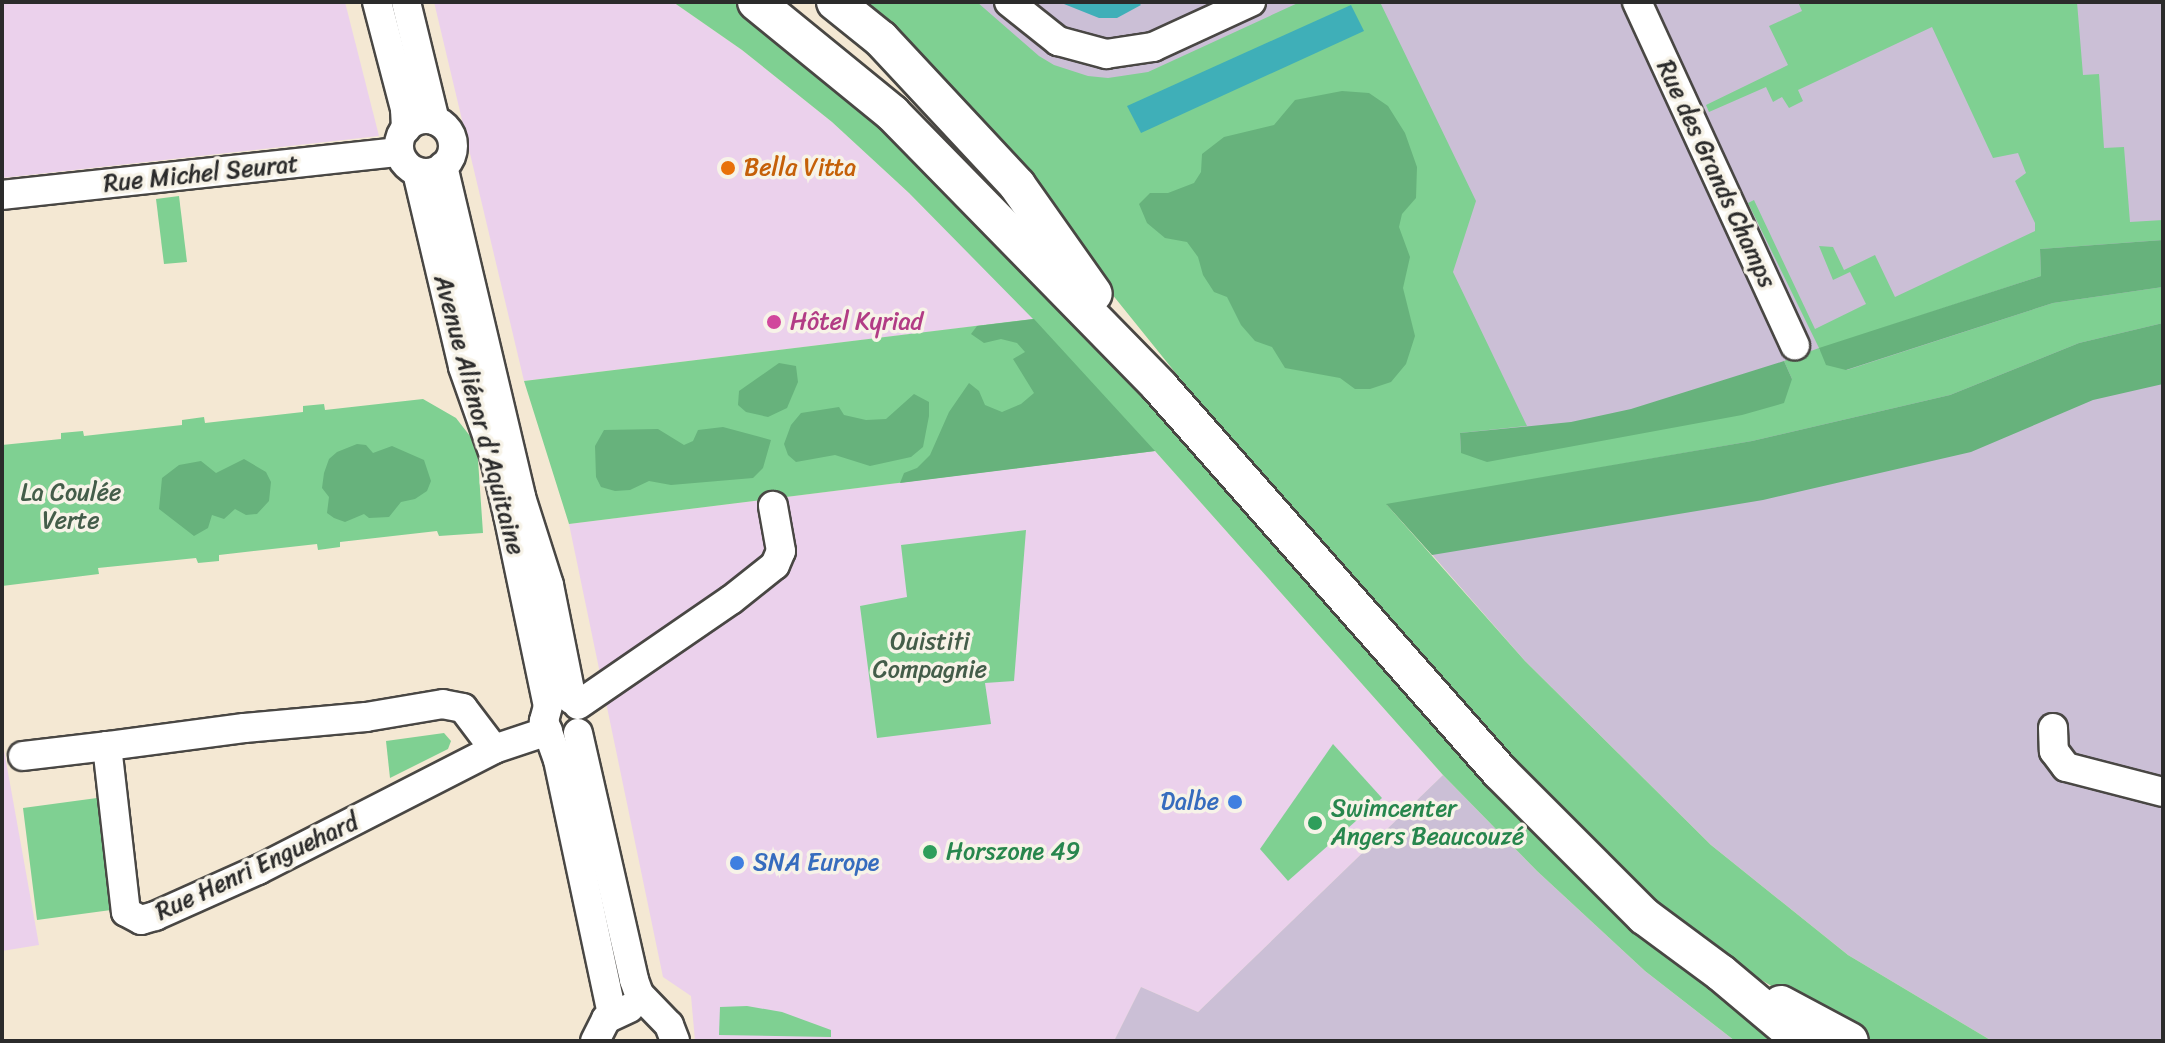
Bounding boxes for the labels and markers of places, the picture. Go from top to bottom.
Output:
place label: Bella Vitta [744,154,856,182]
marker: Bella Vitta [719,159,737,177]
place label: Hôtel Kyriad [790,308,923,336]
marker: Hôtel Kyriad [765,313,783,331]
place label: Dalbe [1161,788,1219,816]
marker: Dalbe [1226,793,1244,811]
place label: Swimcenter Angers Beaucouzé [1331,795,1524,851]
marker: Swimcenter Angers Beaucouzé [1306,814,1324,832]
place label: Horszone 49 [946,838,1080,866]
marker: Horszone 49 [921,843,939,861]
place label: SNA Europe [753,849,879,877]
marker: SNA Europe [728,854,746,872]

